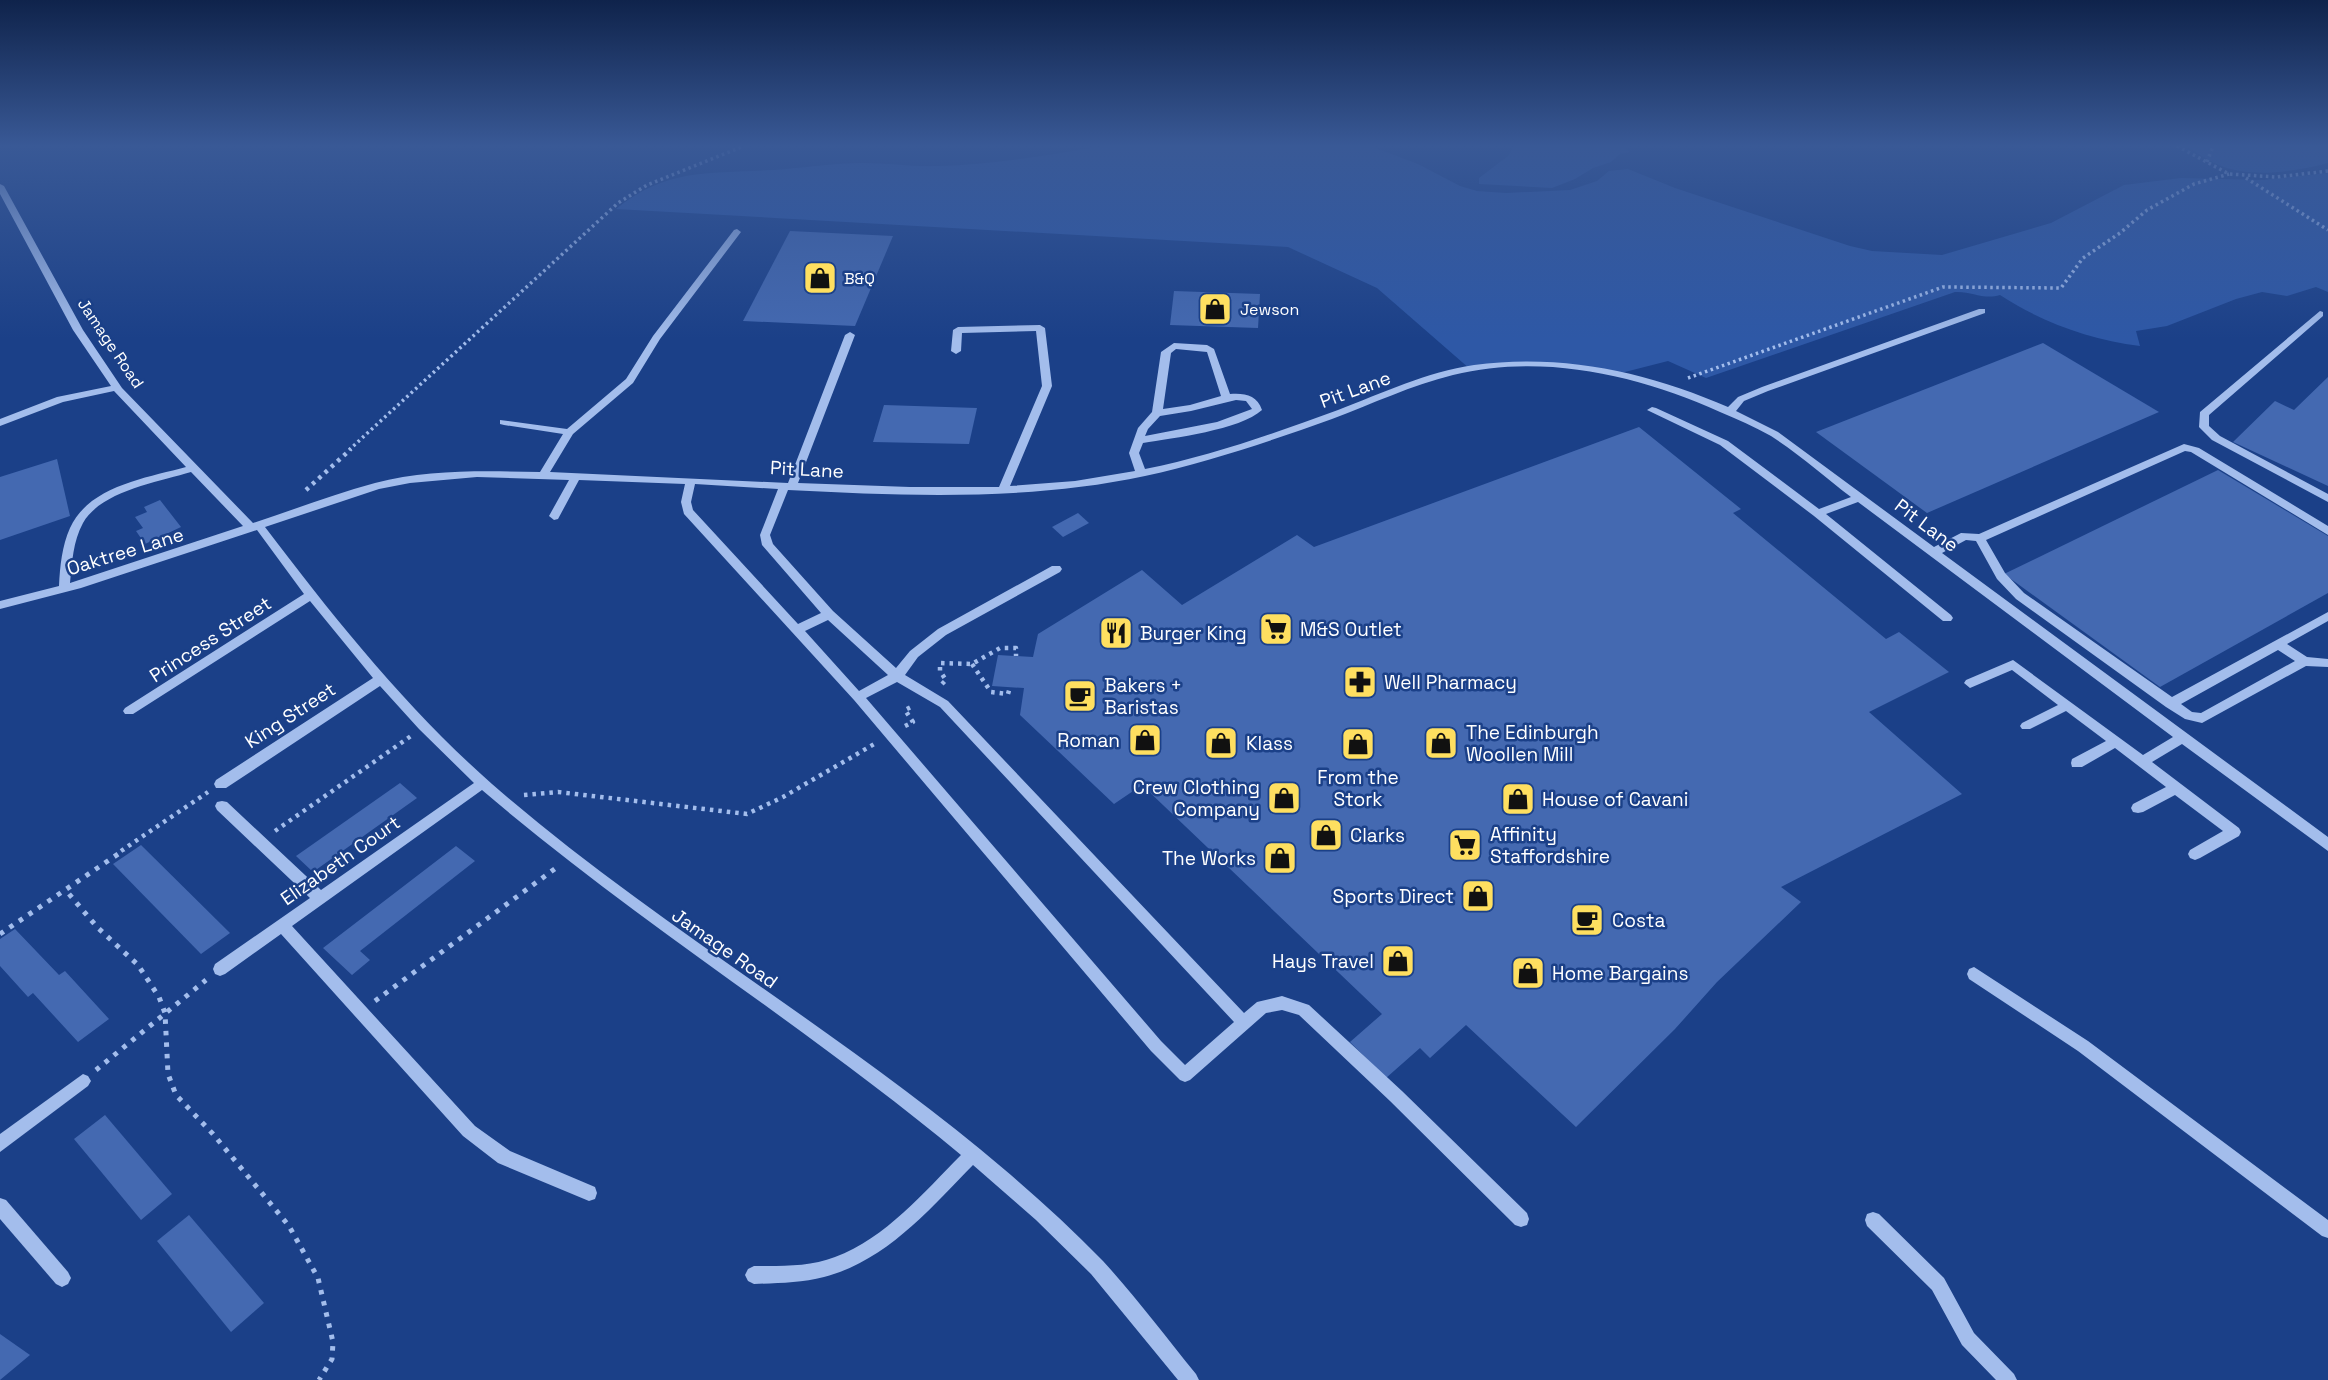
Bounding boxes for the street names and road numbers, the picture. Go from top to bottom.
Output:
street label: Jamage Road [73,294,148,392]
street label: Pit Lane [1316,365,1394,414]
street label: Pit Lane [769,455,845,484]
street label: Pit Lane [1890,493,1964,558]
street label: Oaktree Lane [64,522,187,581]
street label: Princess Street [145,591,276,688]
street label: King Street [240,677,340,754]
street label: Elizabeth Court [276,810,405,911]
street label: Jamage Road [667,903,783,994]

